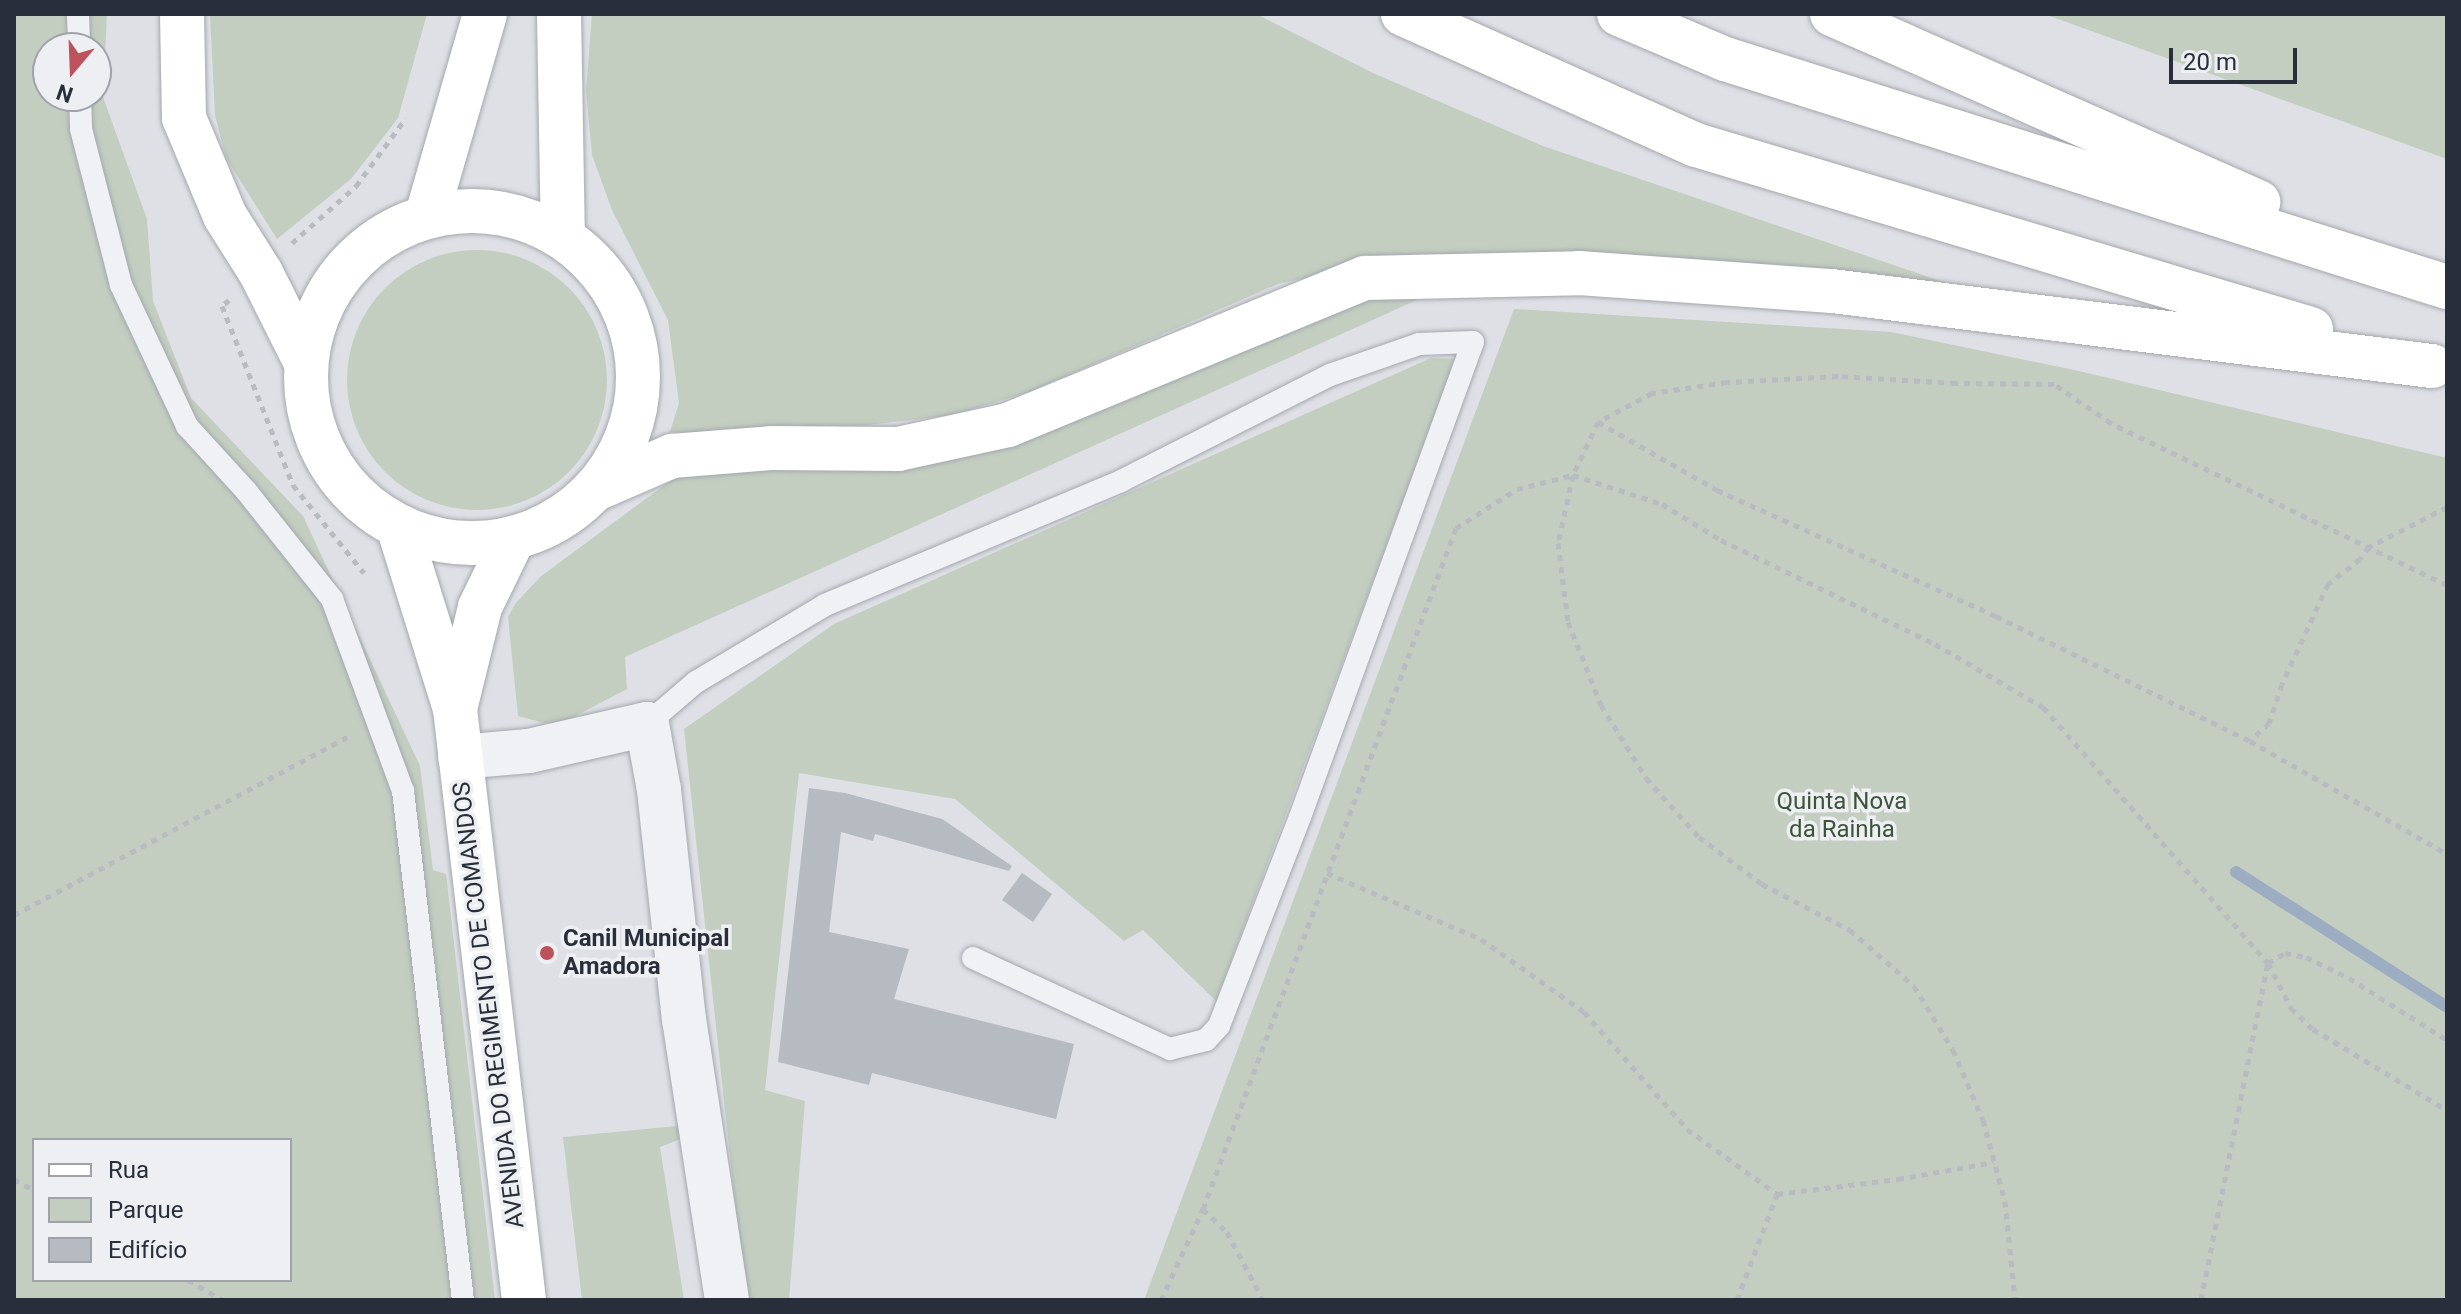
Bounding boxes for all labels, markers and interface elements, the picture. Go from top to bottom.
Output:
north arrow [32,32,112,112]
scale bar [2173,32,2301,82]
text: 20 m [2183,48,2237,76]
text: N [53,79,76,108]
street label: AVENIDA DO REGIMENTO DE COMANDOS [447,780,531,1230]
park label: Quinta Nova da Rainha [1777,788,1907,844]
place label: Canil Municipal Amadora [563,925,729,981]
marker: Canil Municipal Amadora [538,944,556,962]
legend [32,1138,292,1282]
text: Rua [108,1156,149,1184]
text: Parque [108,1196,184,1224]
text: Edifício [108,1236,187,1264]

